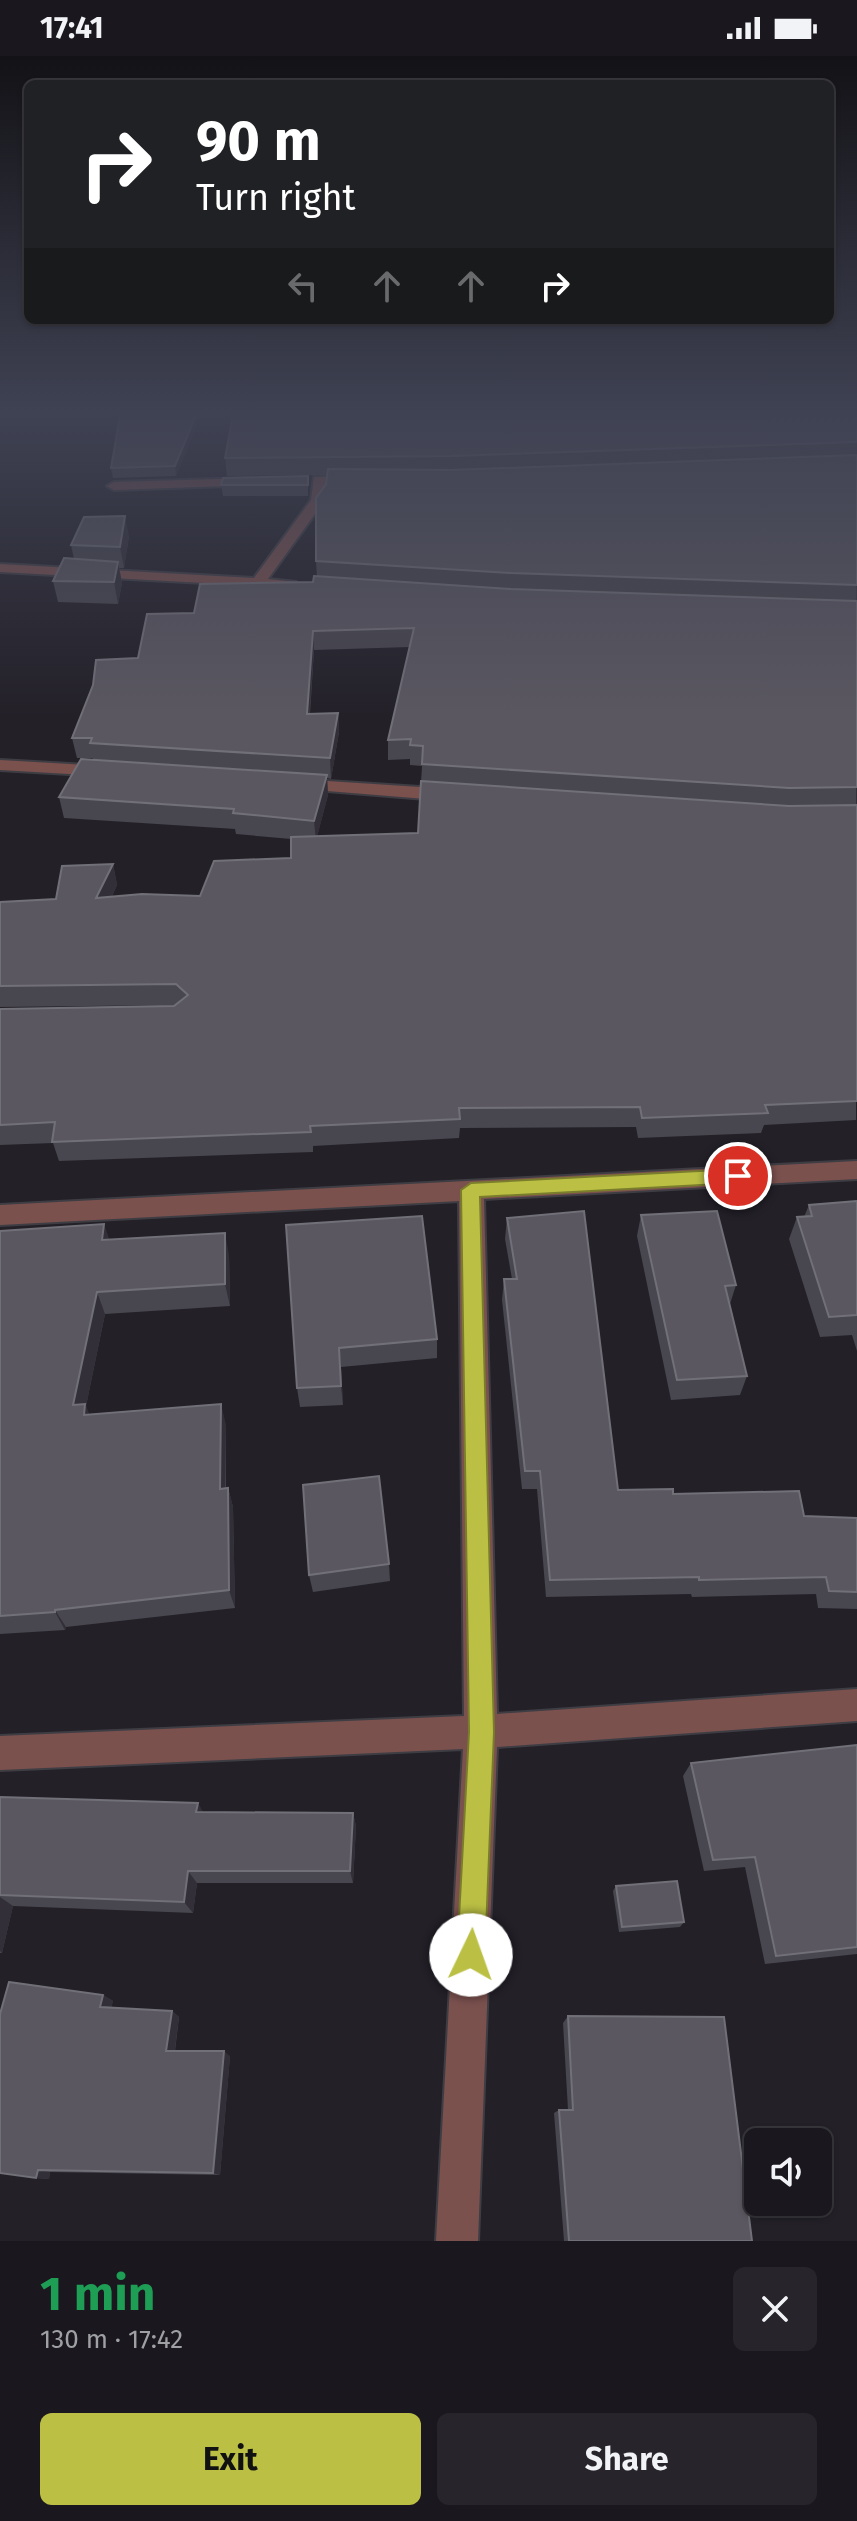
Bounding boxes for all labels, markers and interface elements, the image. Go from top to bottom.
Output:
text: 17:41 [40,10,104,46]
text: 90 m [196,108,321,175]
icon: right [64,112,168,216]
text: Turn right [196,176,356,220]
icon: left [281,264,325,308]
icon: ahead [365,264,409,308]
icon: ahead [449,264,493,308]
icon: right [533,264,577,308]
pin [704,1142,772,1210]
icon: arrive [716,1154,760,1198]
position arrow [429,1913,513,1997]
map controls [744,2128,832,2216]
button: sound [744,2128,832,2216]
text: 1 min [40,2265,155,2323]
button: close [733,2267,817,2351]
text: 130 m · 17:42 [40,2324,183,2355]
button: Exit [40,2413,421,2505]
button: Share [437,2413,817,2505]

